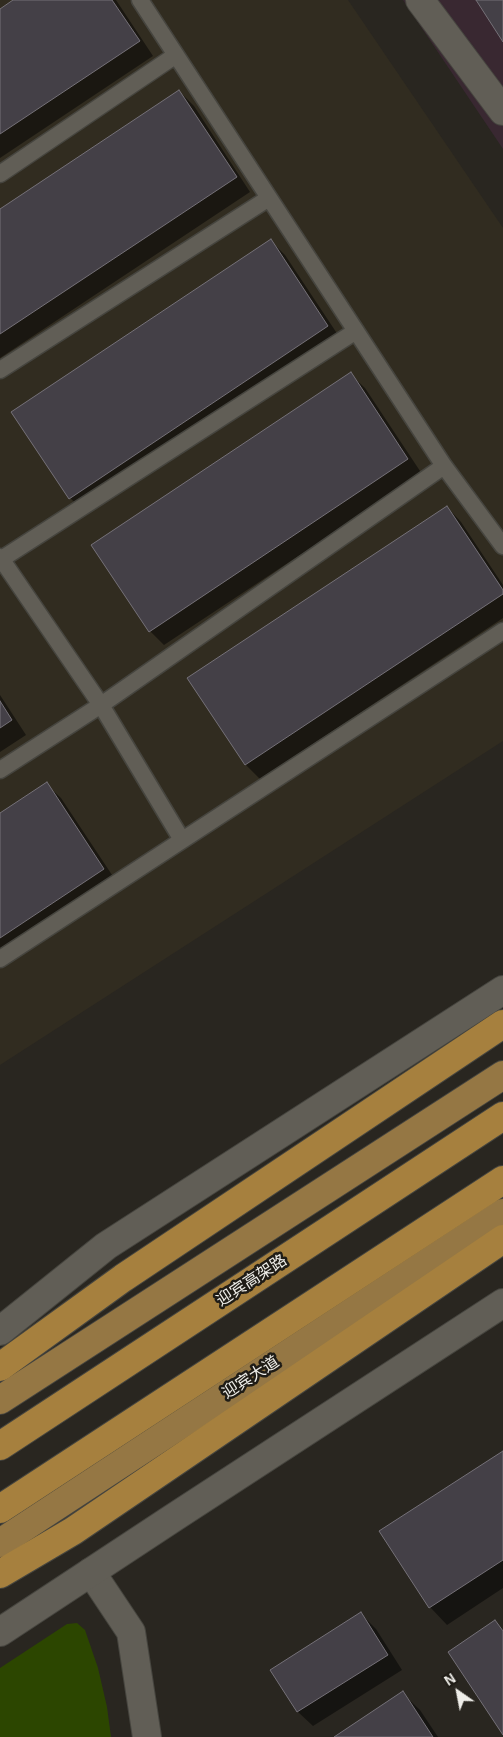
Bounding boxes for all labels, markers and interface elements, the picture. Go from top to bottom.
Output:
street label: 迎宾高架路 [213,1251,291,1311]
street label: 迎宾大道 [219,1353,283,1403]
north arrow [433,1667,483,1717]
text: N [441,1670,458,1689]

